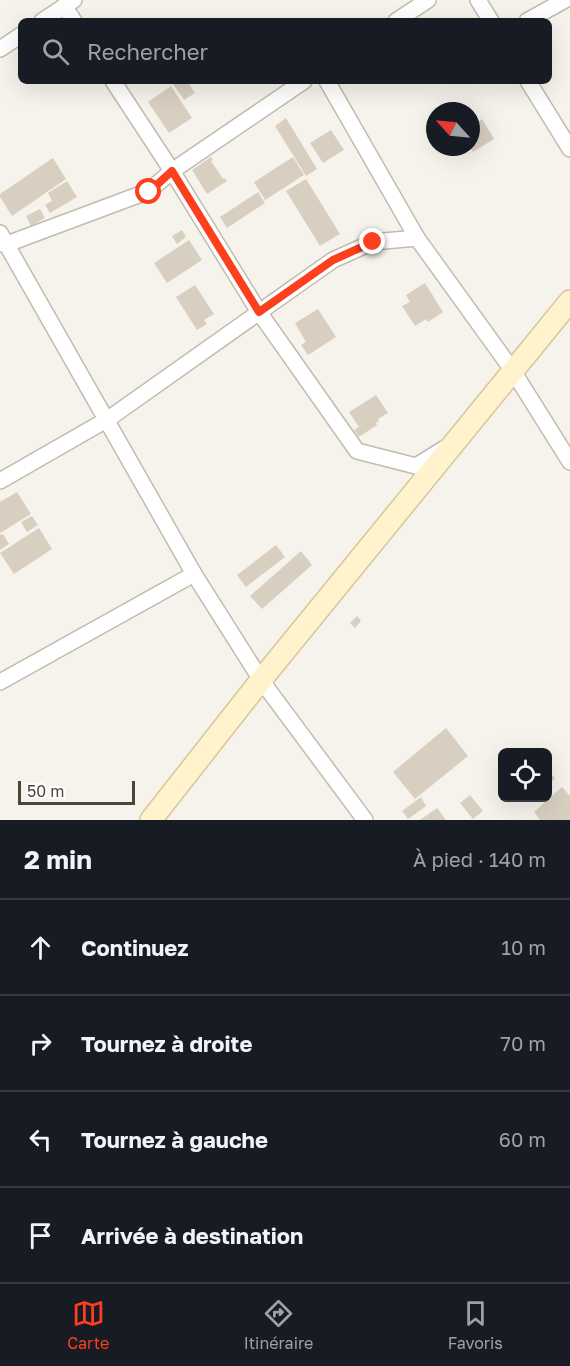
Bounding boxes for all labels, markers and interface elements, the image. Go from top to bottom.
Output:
search box [18,18,552,84]
icon: search [39,35,72,68]
text: Rechercher [87,38,208,65]
north arrow [426,102,480,156]
route start [135,178,161,204]
route end [359,228,385,254]
map controls [498,748,552,802]
button: locate [498,748,552,802]
scale bar [18,778,135,806]
text: 50 m [27,781,64,801]
text: 2 min [24,844,92,875]
text: À pied · 140 m [413,847,546,871]
icon: ahead [24,931,57,964]
text: Continuez [81,934,188,961]
text: 10 m [501,935,546,959]
icon: right [24,1027,57,1060]
text: Tournez à droite [81,1030,252,1057]
text: 70 m [500,1031,546,1055]
icon: left [24,1123,57,1156]
text: Tournez à gauche [81,1126,268,1153]
text: 60 m [499,1127,546,1151]
icon: arrive [24,1219,57,1252]
text: Arrivée à destination [81,1222,303,1249]
tab: Carte [67,1297,109,1353]
tab: Itinéraire [244,1297,313,1353]
tab: Favoris [448,1297,503,1353]

